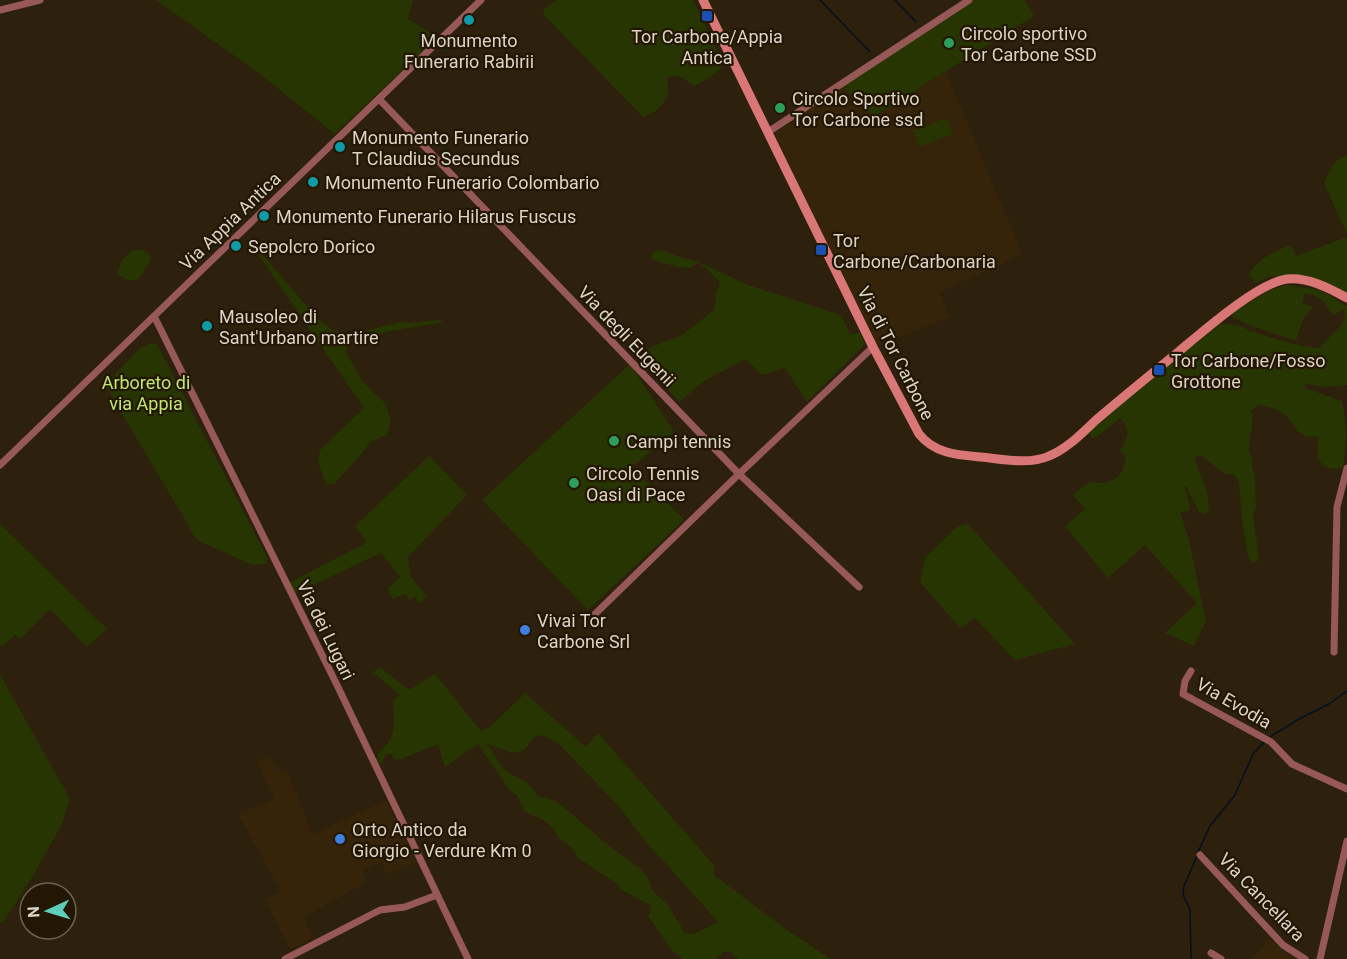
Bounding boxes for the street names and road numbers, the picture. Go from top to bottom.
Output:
street label: Via Appia Antica [175,168,285,274]
street label: Via degli Eugenii [574,281,680,391]
street label: Via di Tor Carbone [853,283,939,423]
street label: Via dei Lugari [293,577,359,683]
street label: Via Evodia [1193,673,1275,733]
street label: Via Cancellara [1215,848,1309,946]

